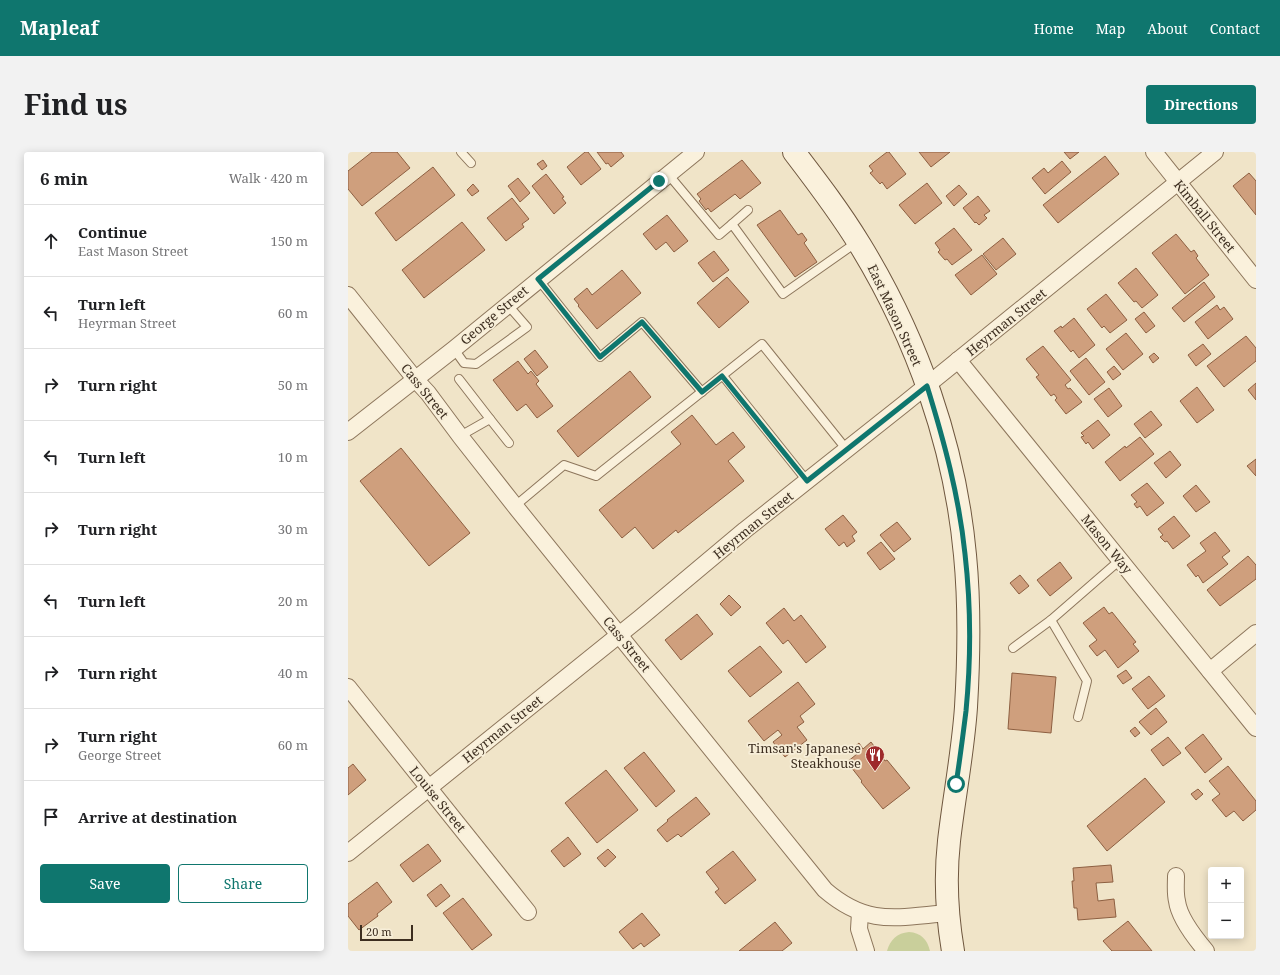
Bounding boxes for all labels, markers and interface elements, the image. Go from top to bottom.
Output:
text: Mapleaf [20,15,98,41]
text: Home [1034,19,1074,38]
text: Map [1096,19,1125,38]
text: About [1147,19,1188,38]
text: Contact [1210,19,1260,38]
text: Find us [24,85,128,123]
button: Directions [1146,85,1256,124]
text: 6 min [40,167,88,190]
text: Walk · 420 m [229,169,308,187]
route end [650,172,668,190]
street label: Kimball Street [1170,176,1240,256]
text: Continue [78,222,147,242]
icon: ahead [40,230,62,252]
text: 150 m [271,232,308,250]
text: East Mason Street [78,242,188,260]
street label: East Mason Street [864,261,927,369]
street label: George Street [456,281,532,349]
street label: Heyrman Street [962,284,1050,360]
text: Turn left [78,294,146,314]
icon: left [40,302,62,324]
text: 60 m [278,304,308,322]
text: Heyrman Street [78,314,176,332]
street label: Cass Street [397,359,453,423]
icon: right [40,374,62,396]
text: Turn right [78,375,157,395]
text: 50 m [278,376,308,394]
icon: left [40,446,62,468]
text: Turn left [78,447,146,467]
text: 10 m [278,448,308,466]
street label: Heyrman Street [709,487,797,563]
street label: Mason Way [1077,510,1137,578]
icon: right [40,518,62,540]
text: Turn right [78,519,157,539]
text: 30 m [278,520,308,538]
icon: left [40,590,62,612]
text: Turn left [78,591,146,611]
text: 20 m [278,592,308,610]
street label: Cass Street [599,612,655,676]
icon: right [40,662,62,684]
text: Turn right [78,663,157,683]
text: 40 m [278,664,308,682]
street label: Heyrman Street [458,691,546,767]
text: Turn right [78,726,157,746]
icon: right [40,734,62,756]
text: 60 m [278,736,308,754]
place label: Timsan's Japanese Steakhouse [748,739,861,772]
restaurant icon: Timsan's Japanese Steakhouse [864,744,886,772]
text: George Street [78,746,161,764]
street label: Louise Street [406,762,471,836]
route start [947,775,965,793]
icon: arrive [40,806,62,828]
text: Arrive at destination [78,807,237,827]
button: Save [40,864,170,903]
button: Share [178,864,308,903]
map controls [1208,867,1244,939]
button: + [1208,867,1244,903]
button: − [1208,903,1244,939]
scale bar [360,923,413,942]
text: 20 m [366,924,392,939]

